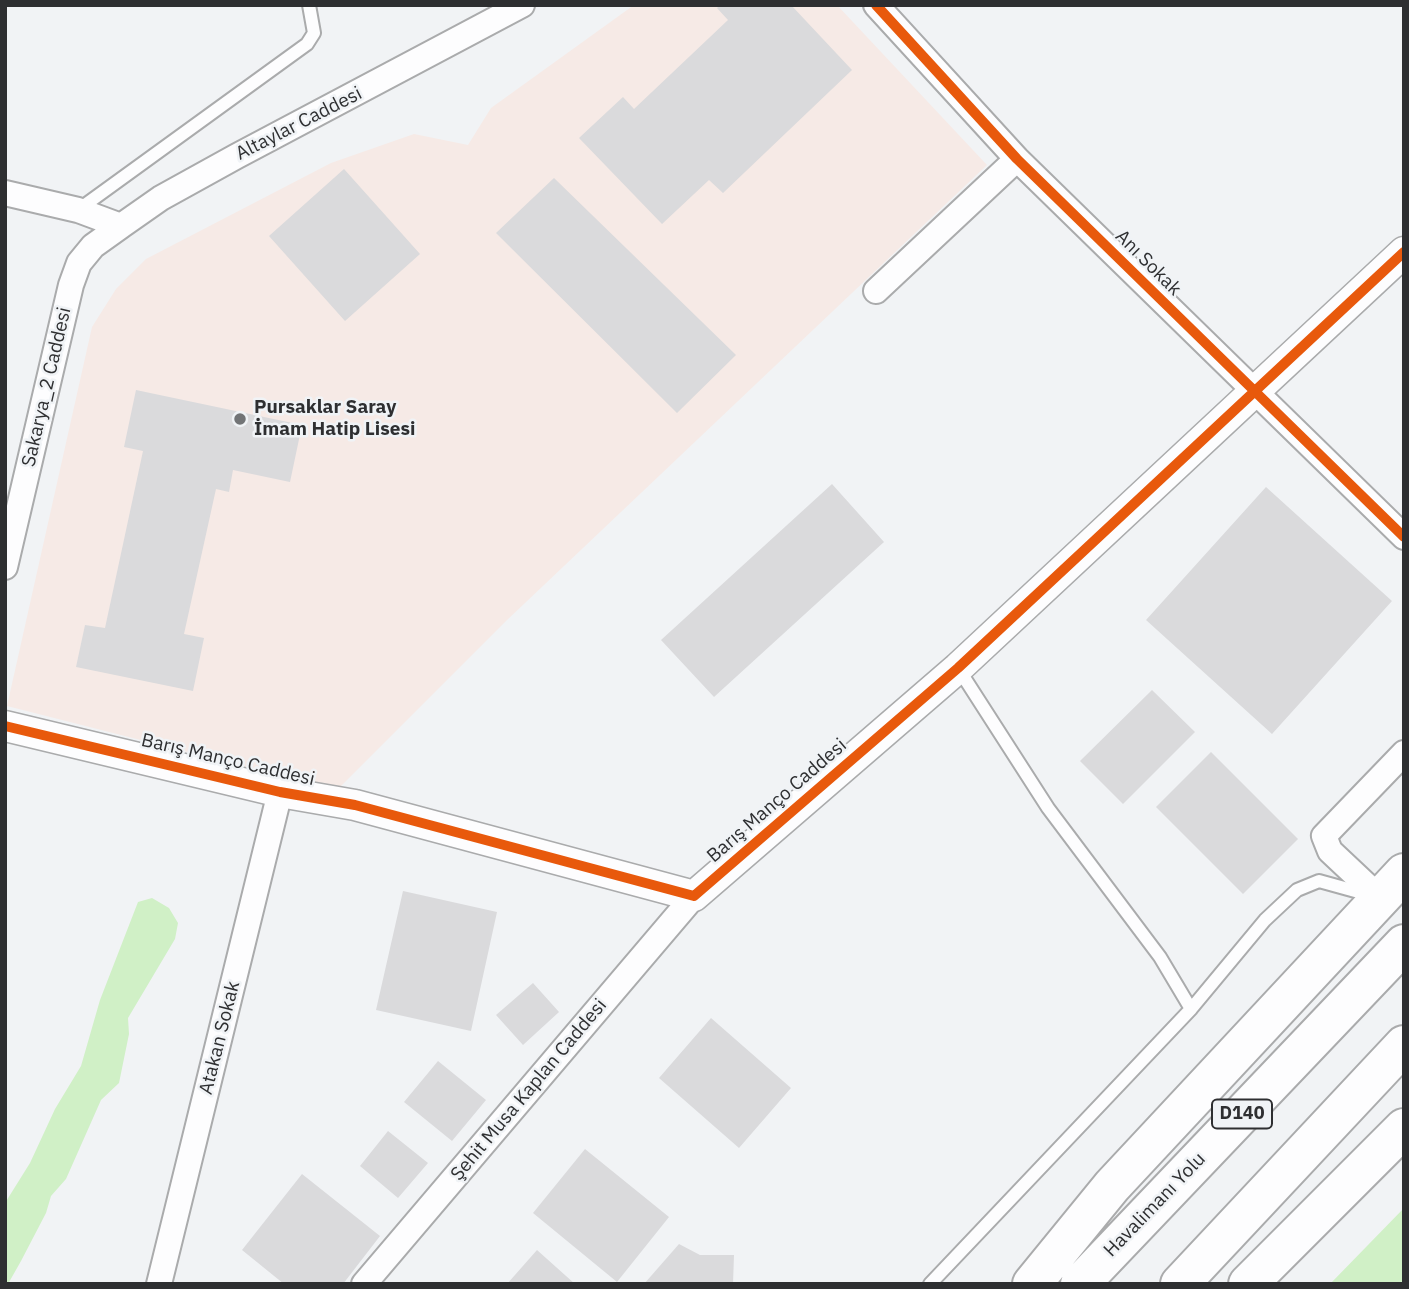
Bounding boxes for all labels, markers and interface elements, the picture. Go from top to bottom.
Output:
street label: Altaylar Caddesi [232,82,366,166]
street label: Anı Sokak [1110,225,1186,301]
street label: Sakarya_2 Caddesi [18,305,76,469]
place label: Pursaklar Saray İmam Hatip Lisesi [254,397,415,441]
marker: Pursaklar Saray İmam Hatip Lisesi [232,411,248,427]
street label: Barış Manço Caddesi [139,729,317,791]
street label: Barış Manço Caddesi [703,734,851,868]
street label: Atakan Sokak [195,979,245,1097]
street label: Şehit Musa Kaplan Caddesi [446,994,612,1186]
road number: D140 [1212,1100,1272,1128]
street label: Havalimanı Yolu [1099,1148,1211,1262]

